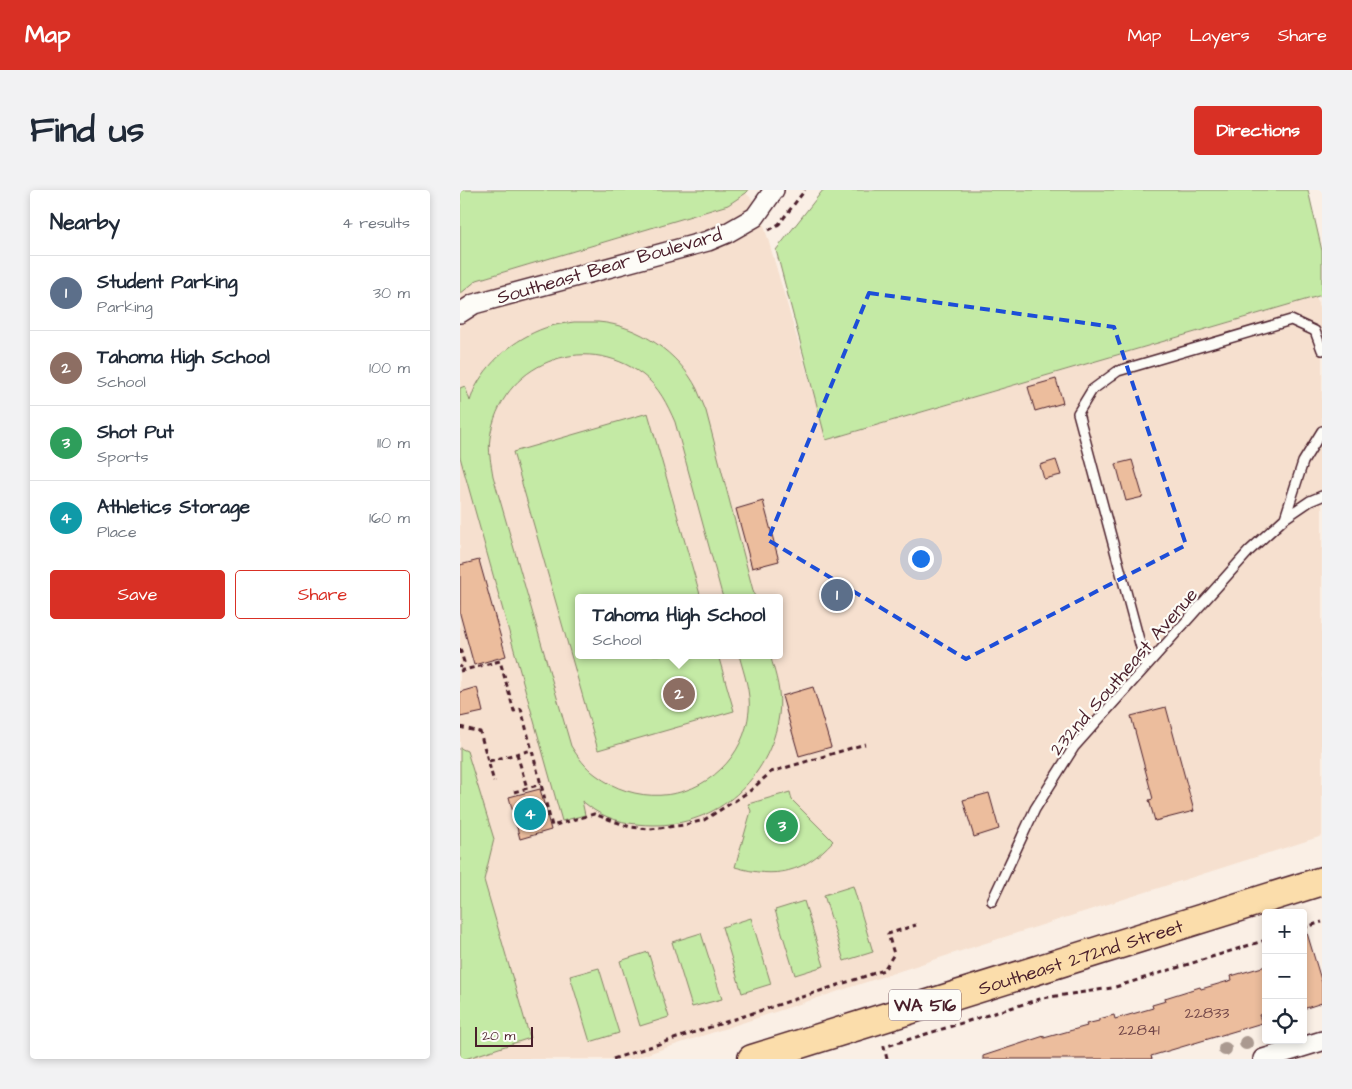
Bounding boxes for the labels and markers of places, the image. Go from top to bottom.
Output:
pin: 1 [821,576,853,614]
pin: 2 [663,675,695,713]
pin: 4 [514,795,546,833]
pin: 3 [766,807,798,845]

